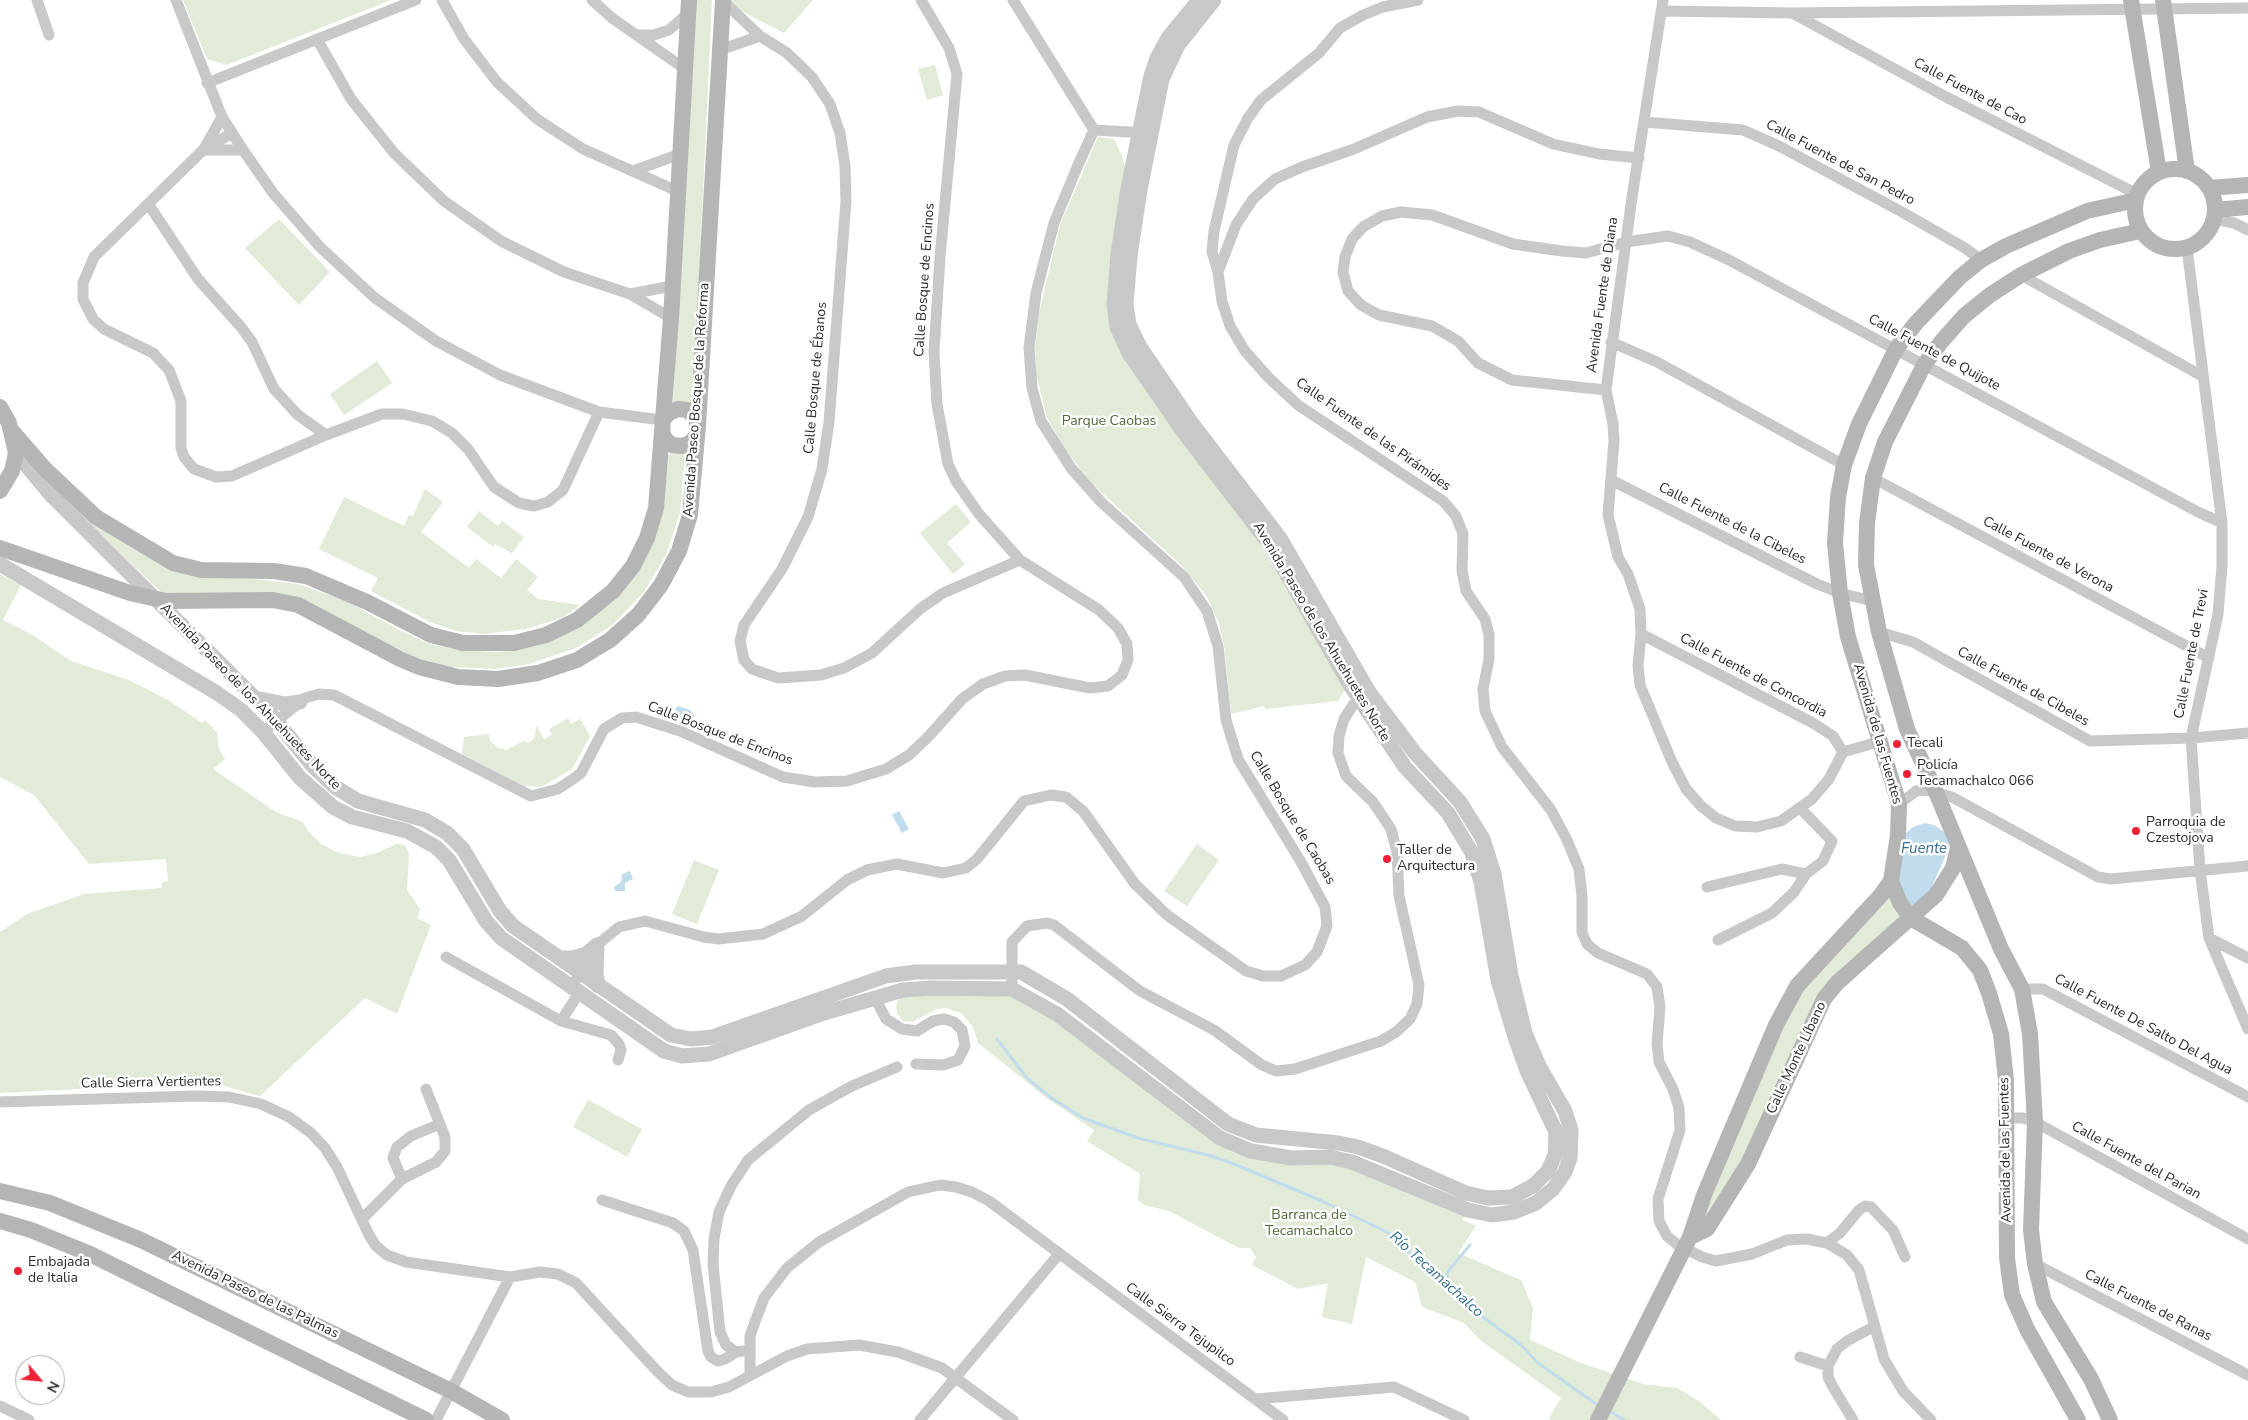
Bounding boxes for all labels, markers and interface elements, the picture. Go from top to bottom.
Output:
street label: Calle Fuente de Cao [1910,55,2030,129]
street label: Calle Fuente de San Pedro [1763,117,1917,209]
street label: Calle Bosque de Encinos [911,202,939,358]
street label: Avenida Fuente de Diana [1584,216,1622,374]
street label: Avenida Paseo Bosque de la Reforma [680,282,714,518]
street label: Calle Bosque de Ébanos [801,301,831,455]
street label: Calle Fuente de Quijote [1865,311,2003,395]
street label: Calle Fuente de las Pirámides [1292,375,1454,495]
park label: Parque Caobas [1062,414,1156,430]
street label: Calle Fuente de la Cibeles [1655,479,1809,569]
street label: Calle Fuente de Verona [1980,513,2116,597]
street label: Avenida Paseo de los Ahuehuetes Norte [1249,519,1393,745]
street label: Calle Fuente de Trevi [2171,588,2213,720]
street label: Avenida Paseo de los Ahuehuetes Norte [156,600,344,794]
street label: Calle Fuente de Concordia [1677,630,1829,722]
street label: Calle Fuente de Cibeles [1954,644,2092,730]
street label: Avenida de las Fuentes [1849,662,1905,806]
street label: Calle Bosque de Encinos [645,698,795,770]
place label: Tecali [1907,736,1943,752]
marker: Tecali [1891,738,1903,750]
street label: Calle Bosque de Caobas [1245,748,1339,888]
place label: Policía Tecamachalco 066 [1917,758,2034,790]
marker: Policía Tecamachalco 066 [1901,768,1913,780]
place label: Parroquia de Czestojova [2146,815,2226,848]
marker: Parroquia de Czestojova [2130,825,2142,837]
water label: Fuente [1901,840,1947,858]
place label: Taller de Arquitectura [1397,843,1475,876]
marker: Taller de Arquitectura [1381,853,1393,865]
street label: Calle Fuente De Salto Del Agua [2051,971,2235,1079]
street label: Calle Monte Líbano [1764,999,1830,1117]
street label: Calle Sierra Vertientes [81,1073,221,1093]
street label: Avenida de las Fuentes [1996,1077,2016,1223]
street label: Calle Fuente del Parian [2068,1118,2204,1204]
park label: Barranca de Tecamachalco [1265,1208,1353,1240]
water label: Río Tecamachalco [1385,1228,1487,1322]
street label: Avenida Paseo de las Palmas [169,1247,341,1343]
place label: Embajada de Italia [28,1255,90,1288]
marker: Embajada de Italia [12,1265,24,1277]
street label: Calle Fuente de Ranas [2082,1267,2214,1345]
street label: Calle Sierra Tejupilco [1122,1279,1238,1371]
north arrow [15,1355,65,1405]
text: N [42,1378,64,1396]

